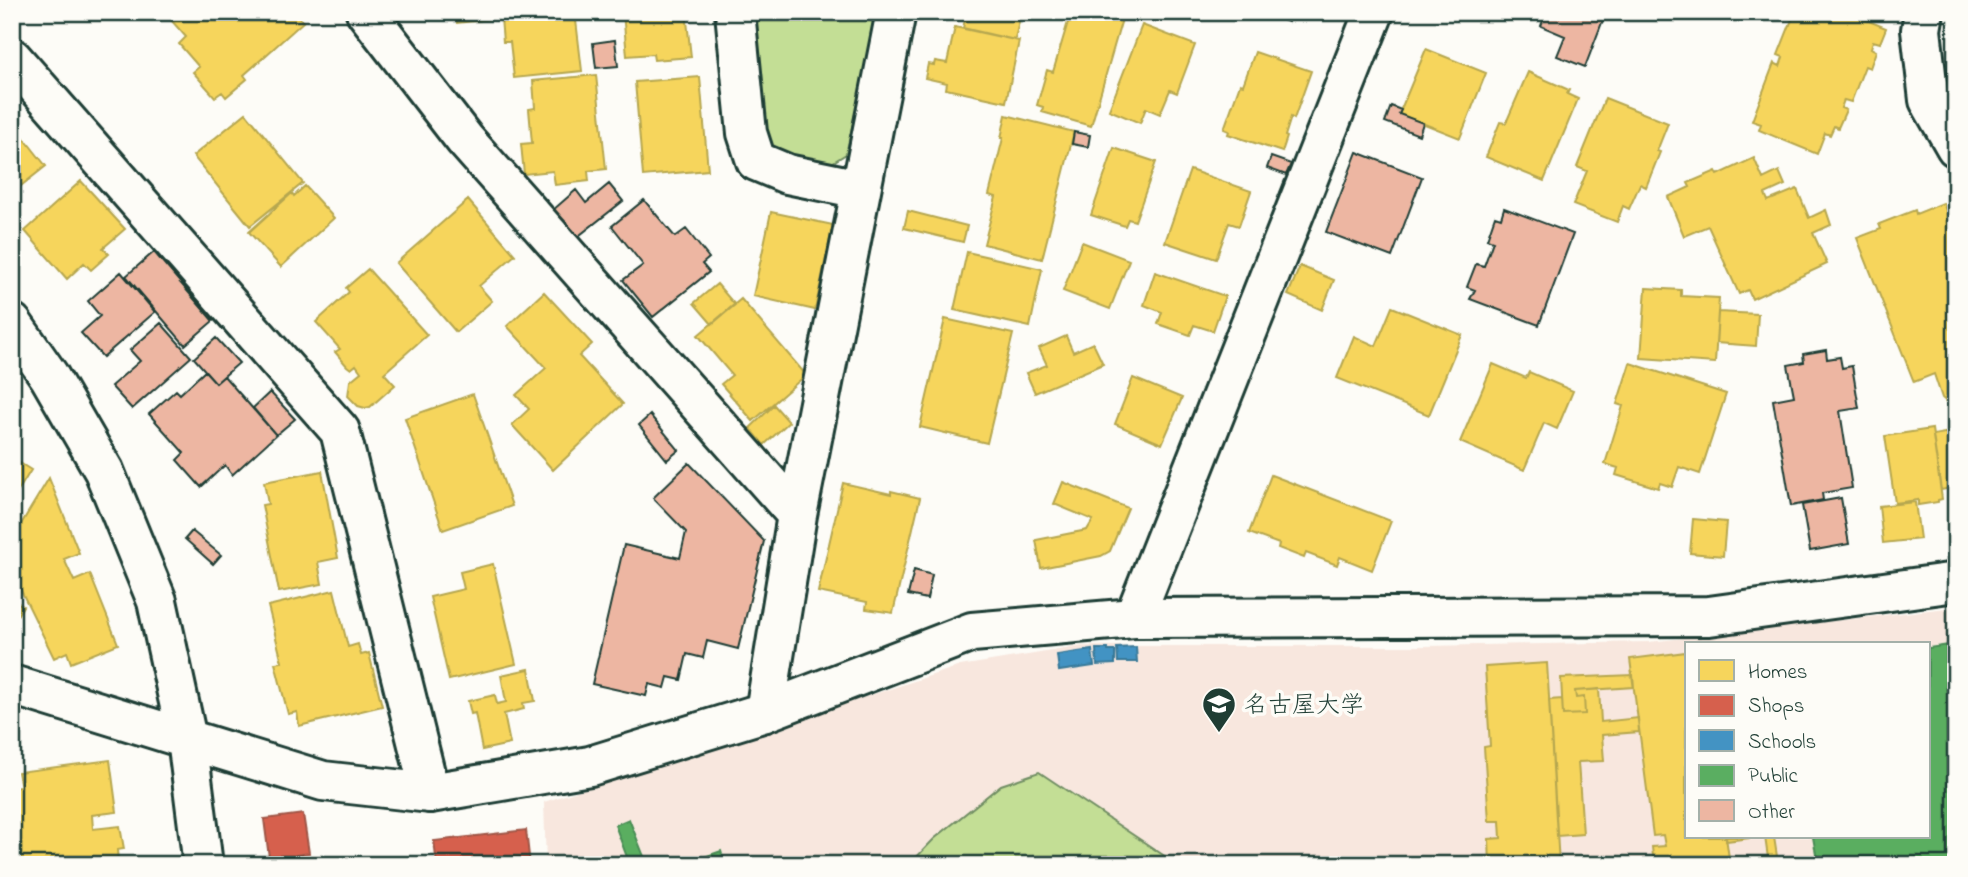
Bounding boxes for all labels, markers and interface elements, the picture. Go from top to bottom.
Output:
legend [1685,642,1930,838]
text: Homes [1748,658,1808,688]
school or university icon: 名古屋大学 [1200,685,1238,734]
place label: 名古屋大学 [1244,689,1364,724]
text: Shops [1748,692,1805,722]
text: Schools [1748,728,1816,758]
text: Public [1748,762,1799,792]
text: Other [1748,798,1795,828]

